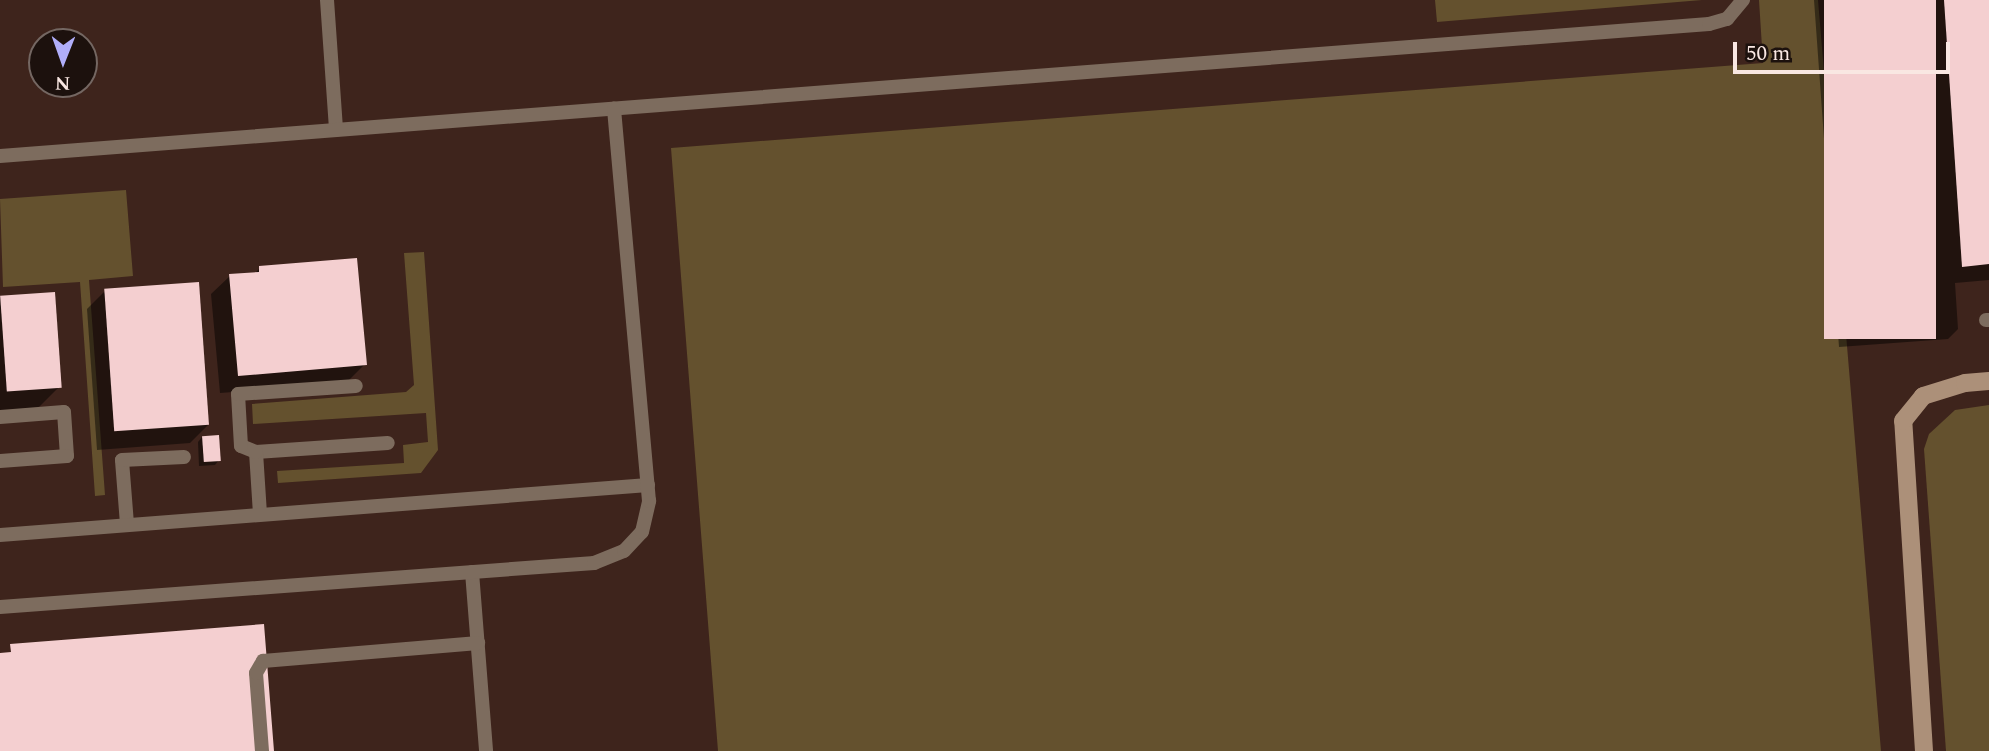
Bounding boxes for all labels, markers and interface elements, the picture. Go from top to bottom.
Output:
north arrow [28,28,98,98]
scale bar [1737,28,1954,72]
text: 50 m [1746,38,1790,70]
text: N [55,68,71,97]

